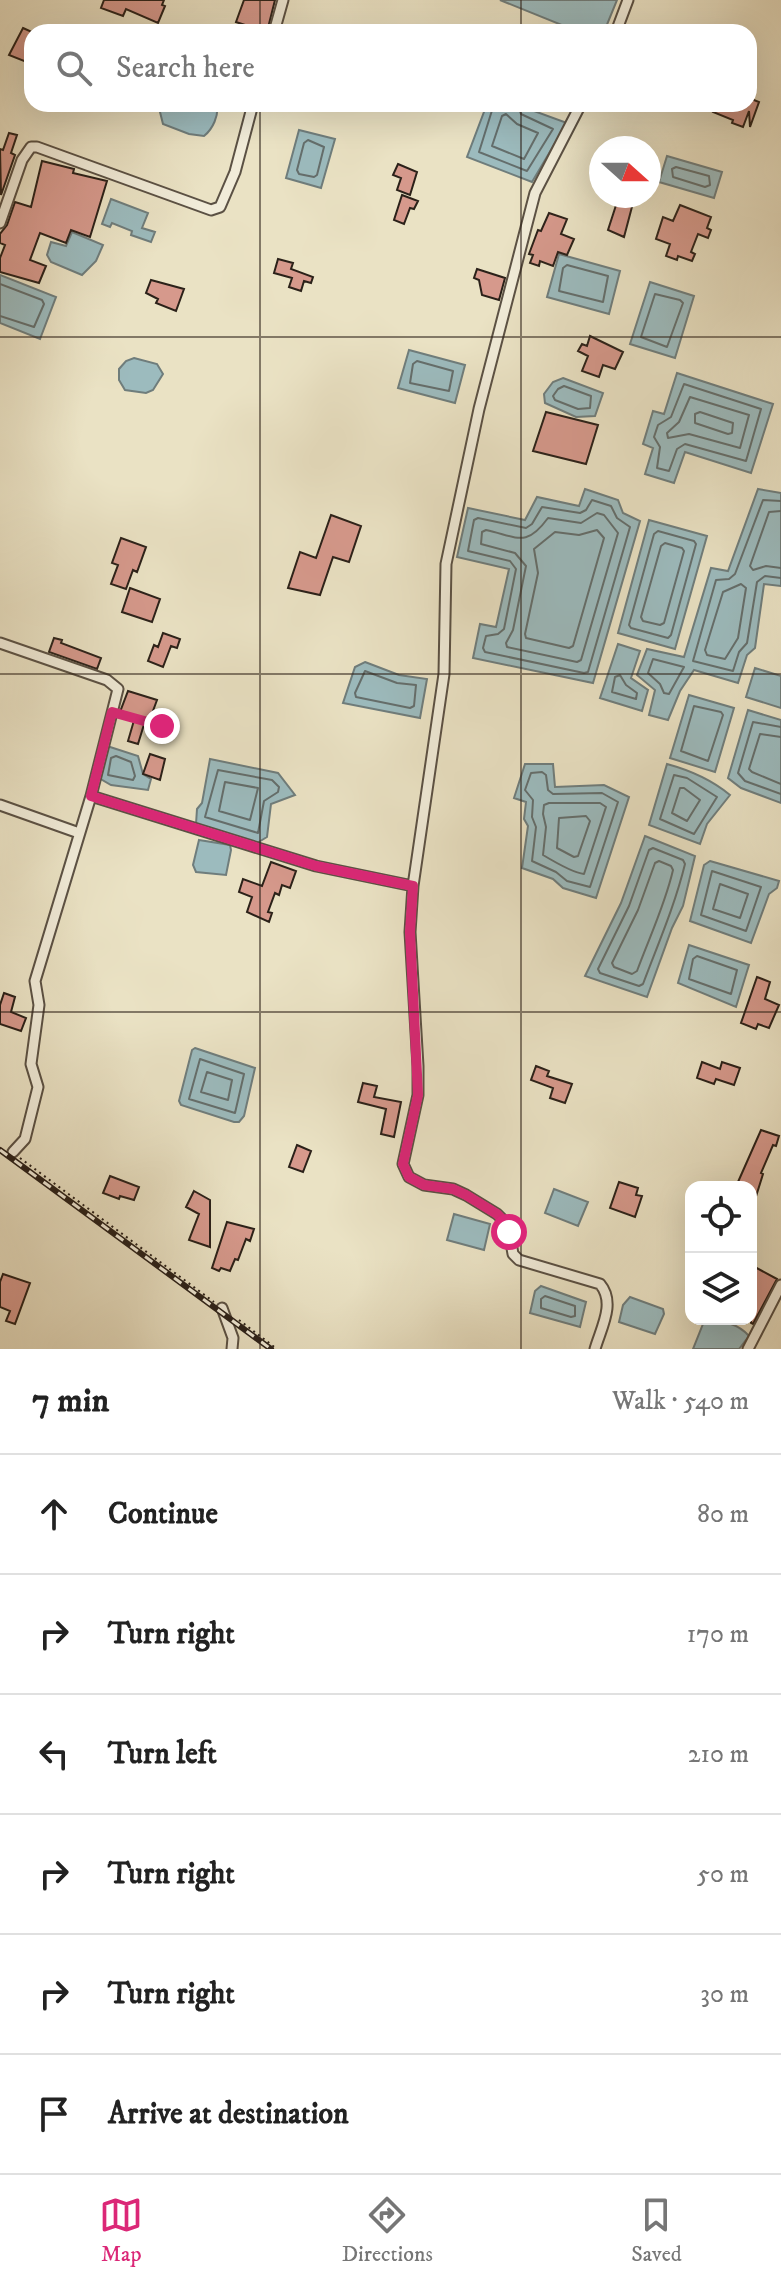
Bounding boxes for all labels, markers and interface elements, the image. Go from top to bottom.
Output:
search box [24,24,757,112]
icon: search [52,46,96,90]
text: Search here [116,50,255,87]
north arrow [589,136,661,208]
route end [144,708,180,744]
map controls [685,1181,757,1325]
button: locate [685,1181,757,1253]
route start [491,1214,527,1250]
button: layers [685,1253,757,1325]
text: 7 min [32,1380,109,1422]
text: Walk · 540 m [612,1385,749,1418]
icon: ahead [32,1492,76,1536]
text: Continue [108,1496,218,1533]
text: 80 m [697,1498,749,1531]
icon: right [32,1612,76,1656]
text: Turn right [108,1616,235,1653]
text: 170 m [687,1618,749,1651]
icon: left [32,1732,76,1776]
text: Turn left [108,1736,217,1773]
text: 210 m [688,1738,749,1771]
icon: right [32,1852,76,1896]
text: Turn right [108,1856,235,1893]
text: 50 m [697,1858,749,1891]
icon: right [32,1972,76,2016]
text: Turn right [108,1976,235,2013]
text: 30 m [700,1978,749,2011]
icon: arrive [32,2092,76,2136]
text: Arrive at destination [108,2096,349,2133]
tab: Map [99,2193,143,2268]
tab: Directions [342,2193,433,2268]
tab: Saved [631,2193,682,2268]

